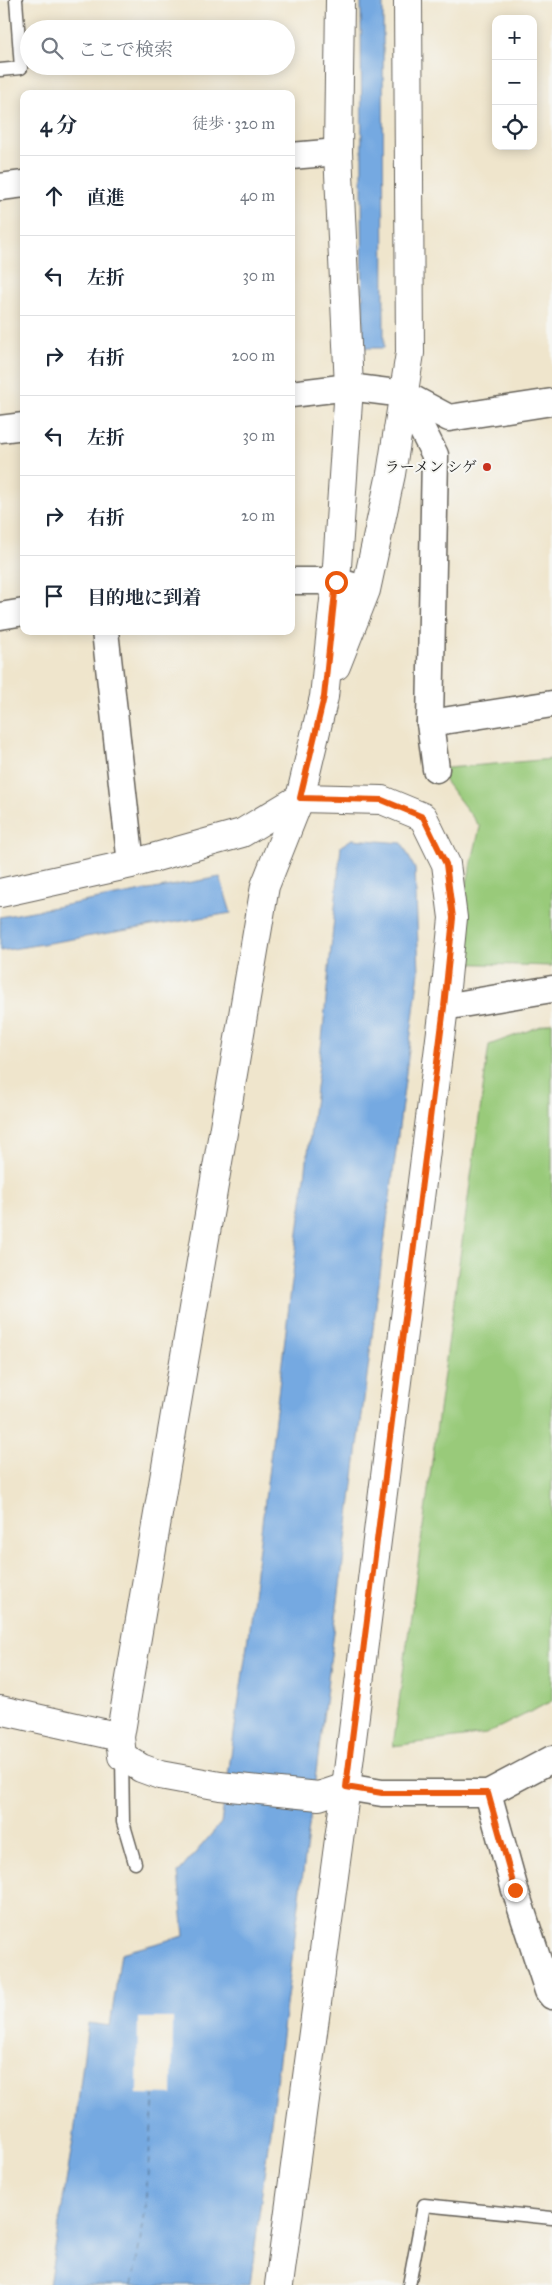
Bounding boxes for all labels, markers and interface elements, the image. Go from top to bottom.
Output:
map controls [492,15,537,150]
button: + [492,15,537,60]
search box [20,20,295,75]
icon: search [38,34,66,62]
text: ここで検索 [78,38,173,61]
button: − [492,60,537,105]
button: locate [492,105,537,150]
text: 4 分 [40,112,77,138]
text: 徒歩 · 320 m [192,114,275,133]
icon: ahead [40,182,68,210]
text: 直進 [87,186,125,209]
text: 40 m [240,186,275,205]
icon: left [40,262,68,290]
text: 左折 [87,266,125,289]
text: 30 m [242,266,275,285]
icon: right [40,342,68,370]
text: 右折 [87,346,125,369]
text: 200 m [232,346,275,365]
icon: left [40,422,68,450]
text: 左折 [87,426,125,449]
text: 30 m [242,426,275,445]
place label: ラーメン シゲ [385,458,477,476]
marker: ラーメン シゲ [481,461,493,473]
icon: right [40,502,68,530]
text: 右折 [87,506,125,529]
text: 20 m [241,506,275,525]
route start [325,571,348,594]
icon: arrive [40,582,68,610]
text: 目的地に到着 [87,586,201,609]
route end [504,1879,527,1902]

